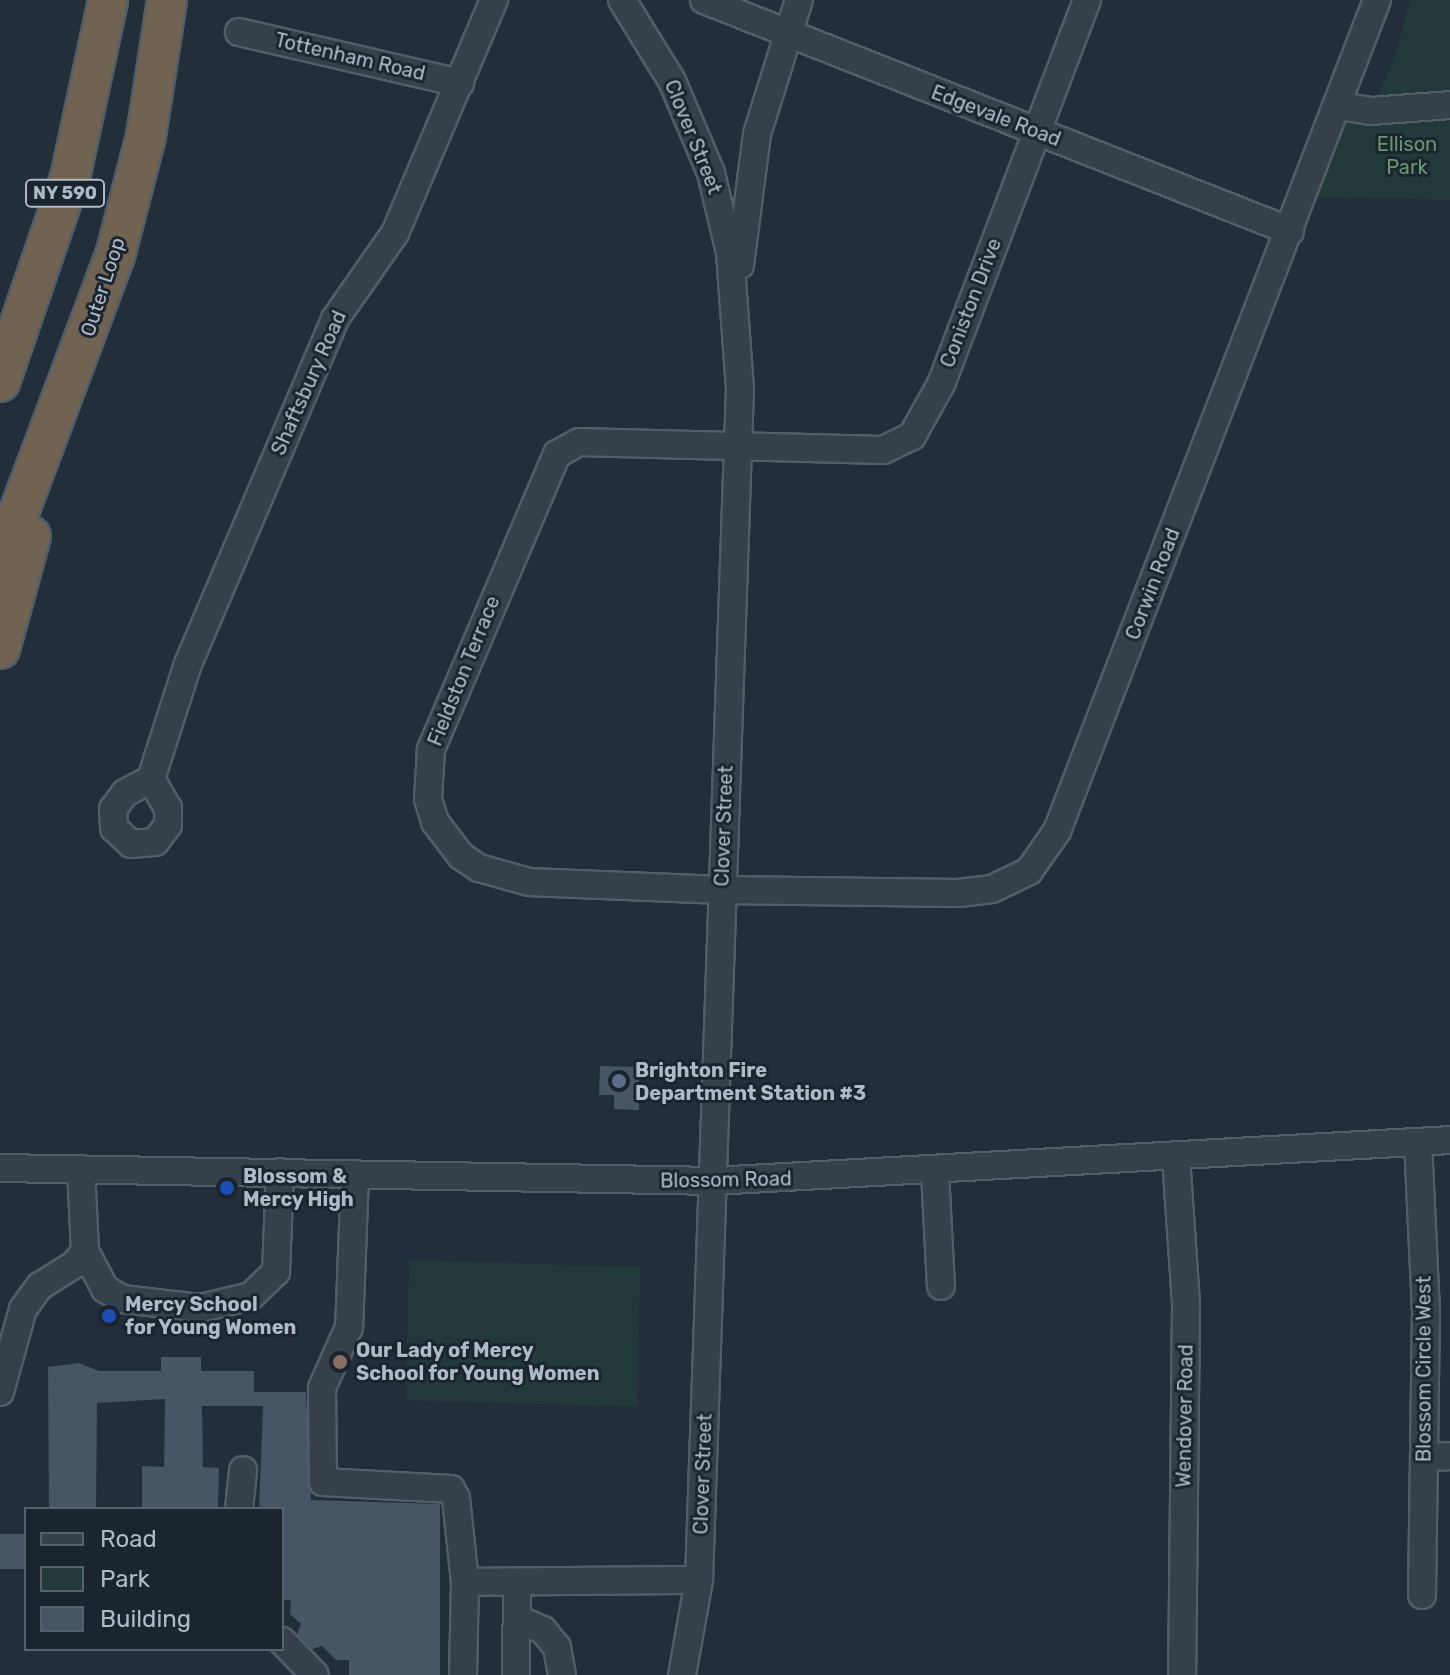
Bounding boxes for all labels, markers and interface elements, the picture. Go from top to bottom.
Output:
street label: Tottenham Road [273,28,427,86]
street label: Clover Street [659,76,727,198]
street label: Edgevale Road [928,80,1064,152]
park label: Ellison Park [1377,133,1437,180]
road number: NY 590 [23,179,107,207]
street label: Outer Loop [76,234,130,340]
street label: Coniston Drive [935,235,1007,371]
street label: Shaftsbury Road [266,307,352,459]
street label: Corwin Road [1121,525,1185,643]
street label: Fieldston Terrace [423,592,505,750]
street label: Clover Street [710,765,738,887]
place label: Brighton Fire Department Station #3 [635,1058,866,1105]
marker: Brighton Fire Department Station #3 [610,1072,628,1090]
place label: Blossom & Mercy High [243,1164,354,1211]
street label: Blossom Road [660,1167,792,1193]
marker: Blossom & Mercy High [218,1179,236,1197]
street label: Blossom Circle West [1412,1276,1436,1462]
place label: Mercy School for Young Women [125,1292,298,1339]
marker: Mercy School for Young Women [100,1307,118,1325]
place label: Our Lady of Mercy School for Young Women [356,1338,601,1385]
street label: Wendover Road [1172,1344,1198,1488]
marker: Our Lady of Mercy School for Young Women [331,1353,349,1371]
street label: Clover Street [689,1413,717,1535]
legend [24,1507,284,1651]
text: Road [100,1525,157,1553]
text: Park [100,1565,150,1593]
text: Building [100,1605,191,1633]

